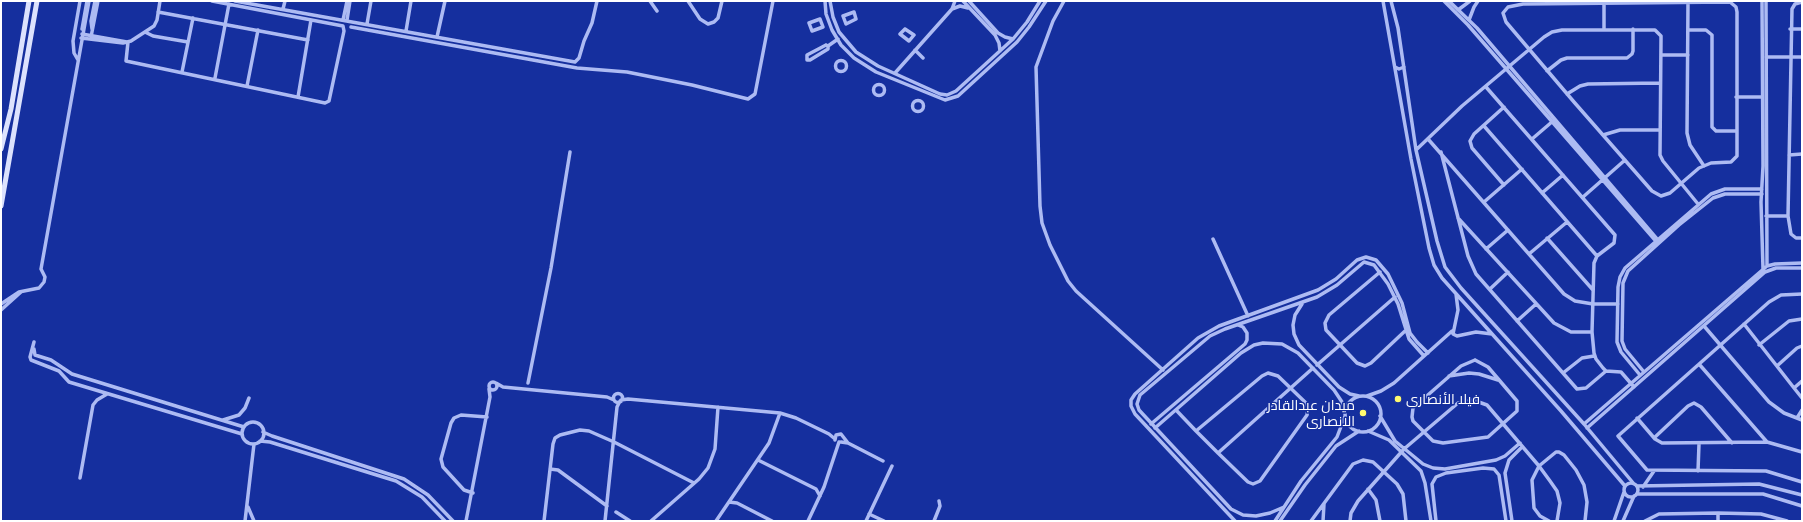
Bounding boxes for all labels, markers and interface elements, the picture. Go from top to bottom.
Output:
place label: فيلا الأنصارى [1406,391,1480,407]
marker: فيلا الأنصارى [1393,394,1403,404]
place label: ميدان عبدالقادر الانصارى [1267,397,1355,430]
marker: ميدان عبدالقادر الانصارى [1358,408,1368,418]

